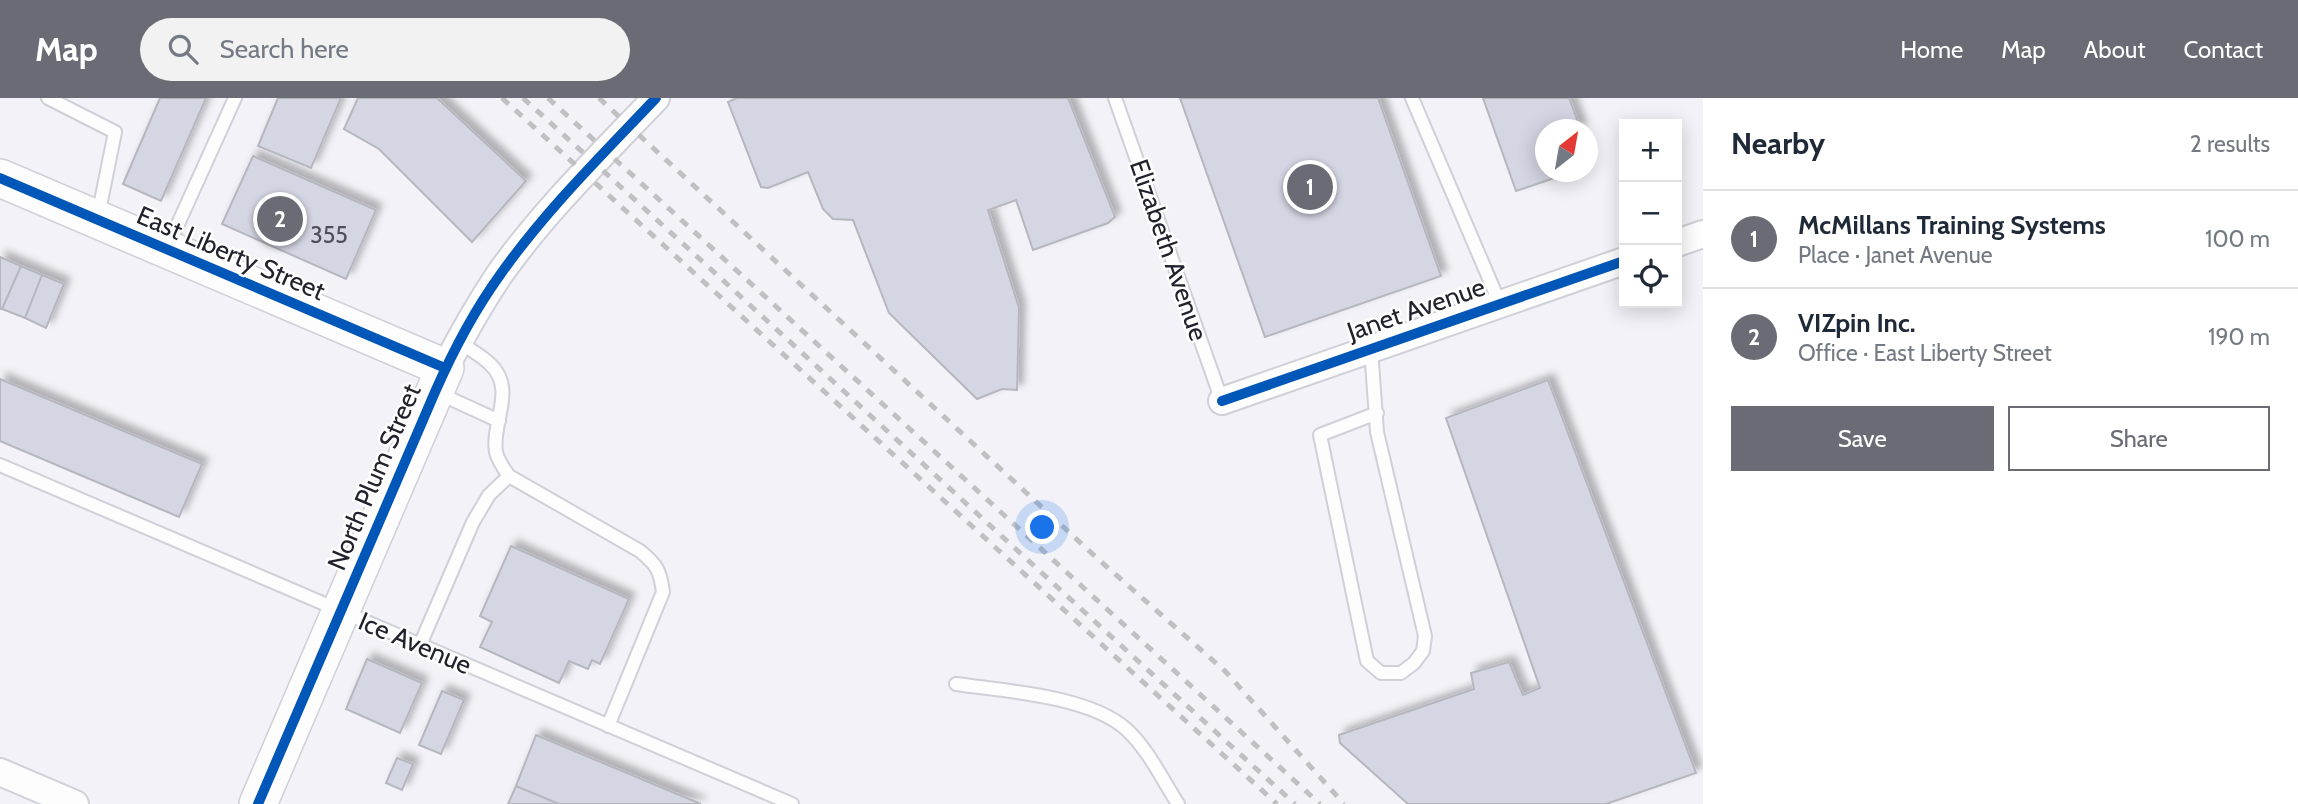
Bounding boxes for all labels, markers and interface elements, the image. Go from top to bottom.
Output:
search box [140,18,630,81]
text: Map [35,29,98,69]
icon: search [164,30,202,68]
text: Search here [220,33,349,65]
text: Home [1900,35,1963,64]
text: Map [2001,35,2046,64]
text: About [2084,35,2146,64]
text: Contact [2184,35,2263,64]
north arrow [1535,119,1598,182]
map controls [1619,119,1682,308]
button: + [1619,119,1682,182]
text: Nearby [1731,125,1825,162]
text: 2 results [2190,130,2270,158]
street label: Elizabeth Avenue [1123,155,1215,345]
pin: 1 [1287,161,1333,213]
button: − [1619,182,1682,245]
pin: 2 [257,193,303,245]
street label: East Liberty Street [132,199,330,307]
text: McMillans Training Systems [1798,209,2106,241]
house number: 355 [310,221,348,249]
text: 1 [1750,225,1758,253]
text: 100 m [2205,225,2270,253]
text: Place · Janet Avenue [1798,241,1993,269]
button: locate [1619,245,1682,308]
street label: Janet Avenue [1342,270,1489,348]
text: VIZpin Inc. [1798,307,1916,339]
text: 2 [1748,323,1760,351]
text: 190 m [2208,323,2270,351]
text: Office · East Liberty Street [1798,339,2052,367]
street label: North Plum Street [320,379,428,575]
button: Save [1731,406,1994,471]
button: Share [2008,406,2270,471]
your location [1025,510,1059,544]
street label: Ice Avenue [354,605,476,681]

